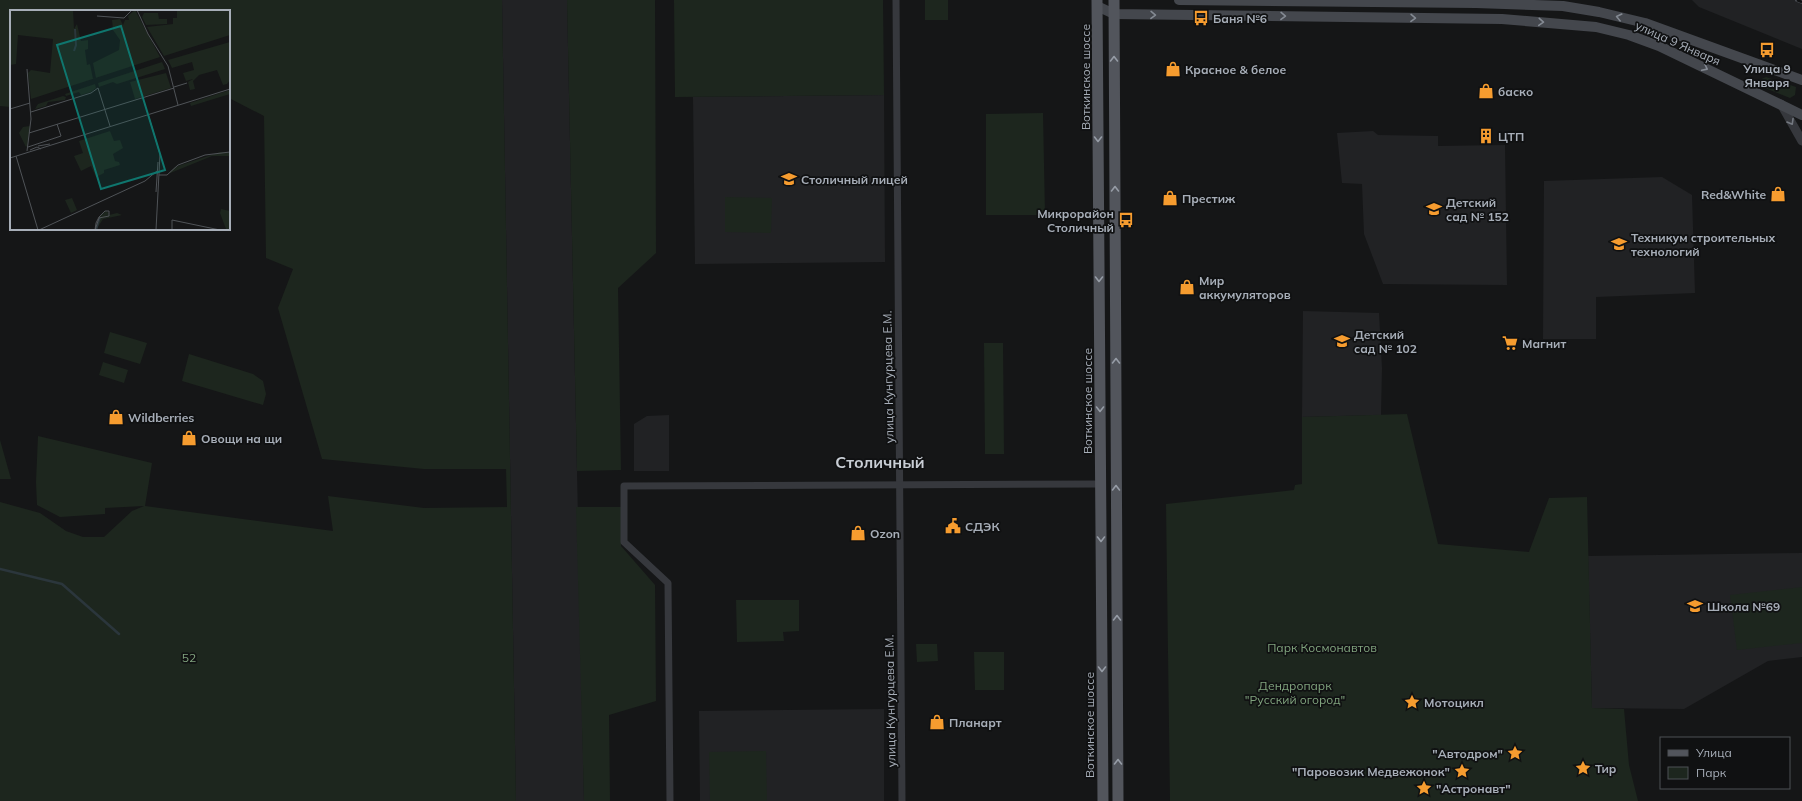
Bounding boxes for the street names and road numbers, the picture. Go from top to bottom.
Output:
street label: улица 9 Января [1633,17,1723,69]
street label: Воткинское шоссе [1078,24,1093,130]
street label: улица Кунгурцева Е.М. [879,311,897,443]
street label: Воткинское шоссе [1080,348,1095,454]
street label: улица Кунгурцева Е.М. [881,635,899,767]
street label: Воткинское шоссе [1082,672,1097,778]

